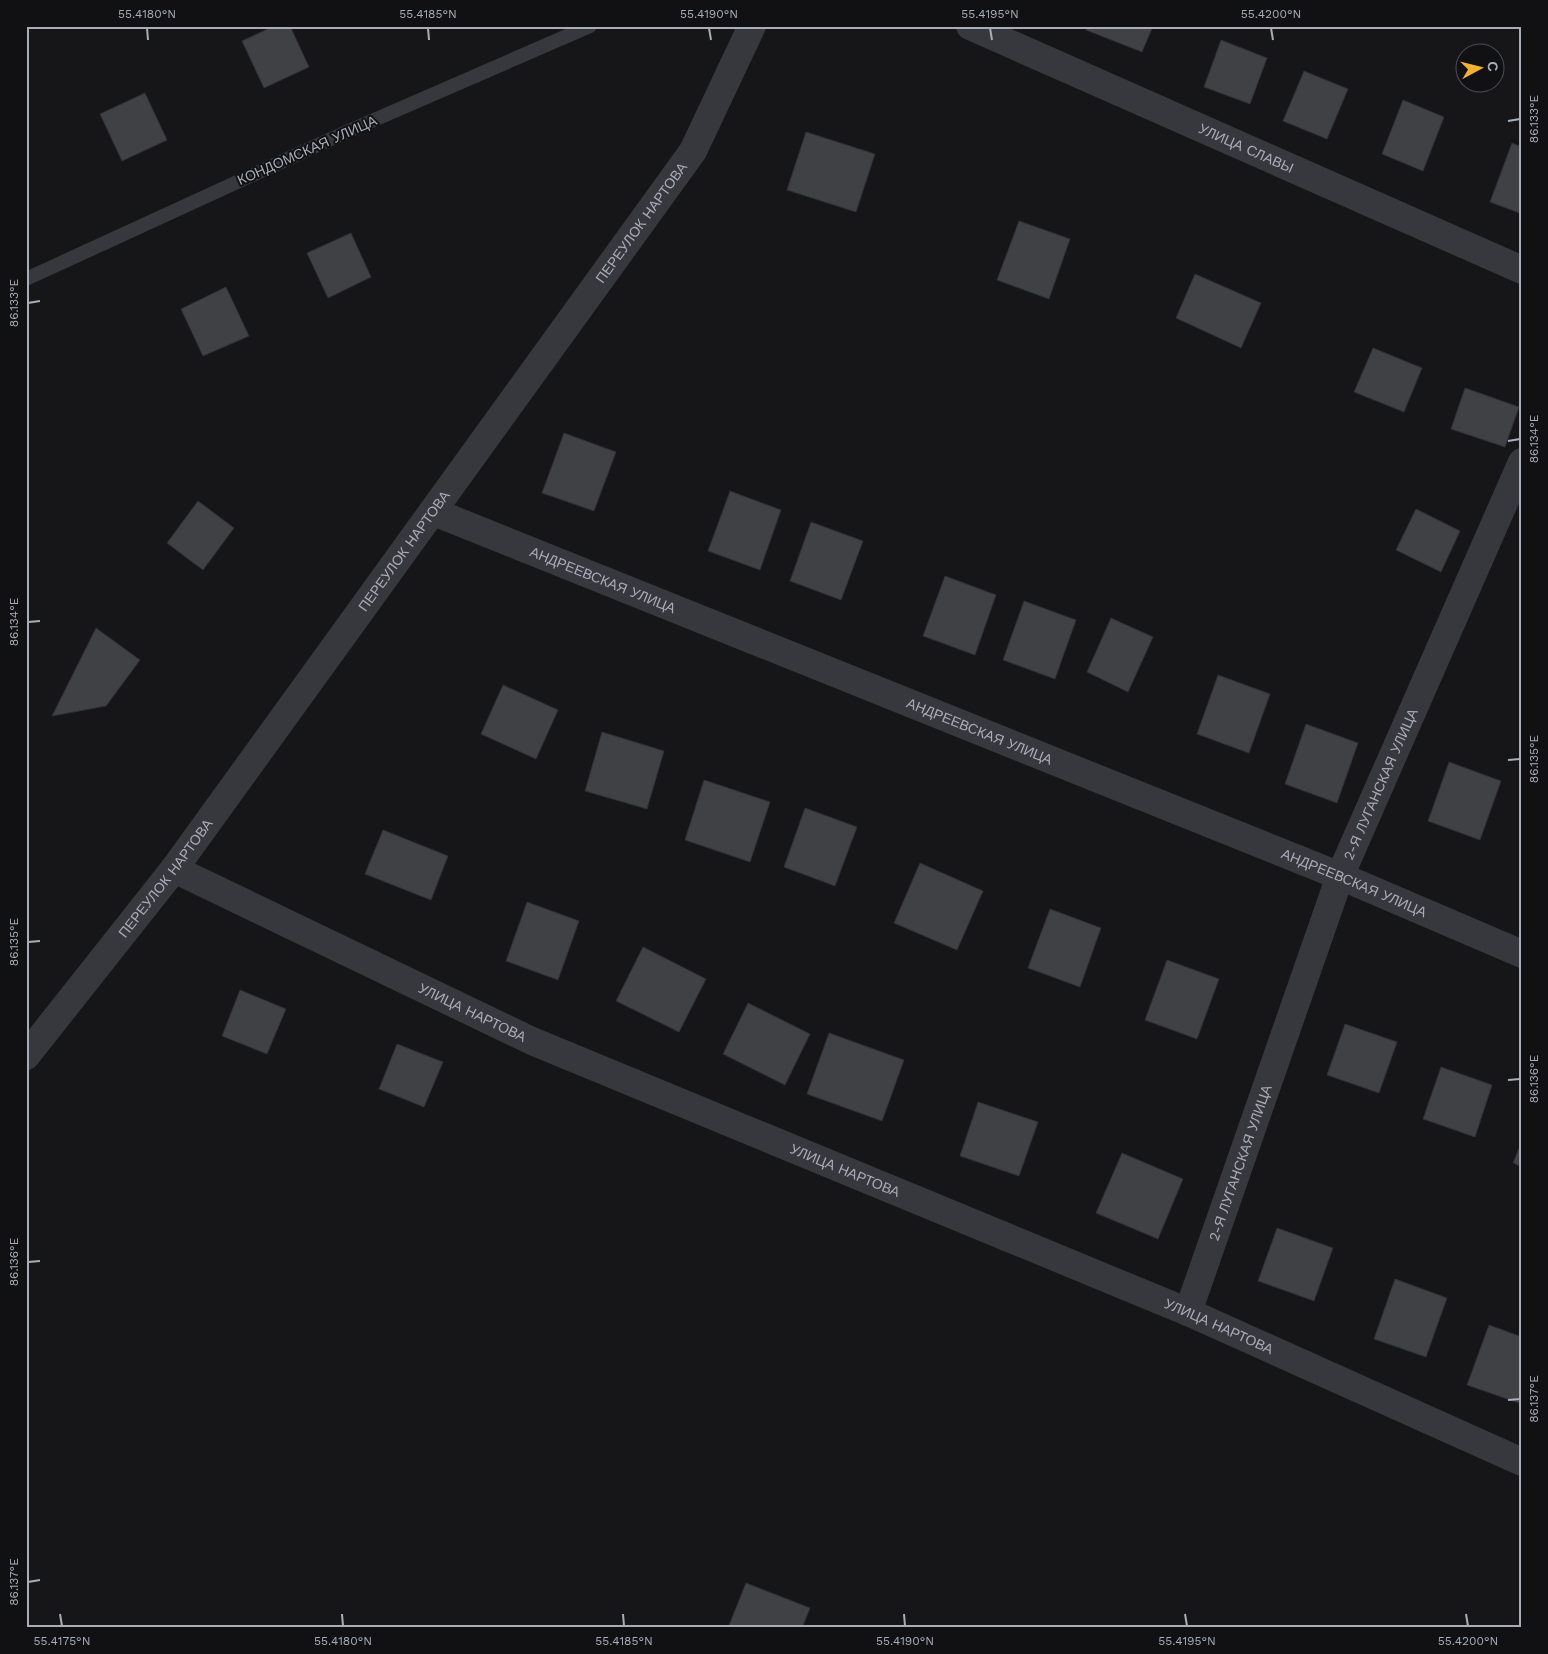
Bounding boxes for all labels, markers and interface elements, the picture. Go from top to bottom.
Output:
text: 55.4180°N [118,7,176,21]
text: 55.4185°N [399,7,457,21]
text: 55.4190°N [680,7,738,21]
text: 55.4195°N [961,7,1019,21]
text: 55.4200°N [1241,7,1301,21]
north arrow [1456,42,1506,92]
text: С [1484,60,1501,72]
text: 86.133°E [1527,94,1541,143]
street label: КОНДОМСКАЯ УЛИЦА [235,112,380,188]
street label: УЛИЦА СЛАВЫ [1196,120,1296,176]
street label: ПЕРЕУЛОК НАРТОВА [592,159,690,286]
text: 86.133°E [7,278,21,327]
text: 86.134°E [1527,414,1541,463]
street label: ПЕРЕУЛОК НАРТОВА [355,487,453,614]
street label: АНДРЕЕВСКАЯ УЛИЦА [528,543,679,617]
text: 86.134°E [7,597,21,646]
street label: АНДРЕЕВСКАЯ УЛИЦА [904,695,1055,768]
street label: 2-Я ЛУГАНСКАЯ УЛИЦА [1340,705,1421,863]
text: 86.135°E [1527,735,1541,783]
street label: ПЕРЕУЛОК НАРТОВА [115,815,216,941]
street label: АНДРЕЕВСКАЯ УЛИЦА [1279,845,1430,920]
text: 86.135°E [7,918,21,966]
street label: УЛИЦА НАРТОВА [416,980,529,1045]
text: 86.136°E [1527,1054,1541,1103]
street label: 2-Я ЛУГАНСКАЯ УЛИЦА [1205,1082,1275,1243]
street label: УЛИЦА НАРТОВА [788,1141,903,1200]
text: 86.136°E [7,1237,21,1286]
street label: УЛИЦА НАРТОВА [1162,1295,1276,1358]
text: 86.137°E [1527,1375,1541,1423]
text: 86.137°E [7,1558,21,1606]
text: 55.4175°N [34,1634,90,1648]
text: 55.4180°N [314,1634,372,1648]
text: 55.4185°N [595,1634,653,1648]
text: 55.4190°N [876,1634,934,1648]
text: 55.4195°N [1158,1634,1216,1648]
text: 55.4200°N [1438,1634,1498,1648]

